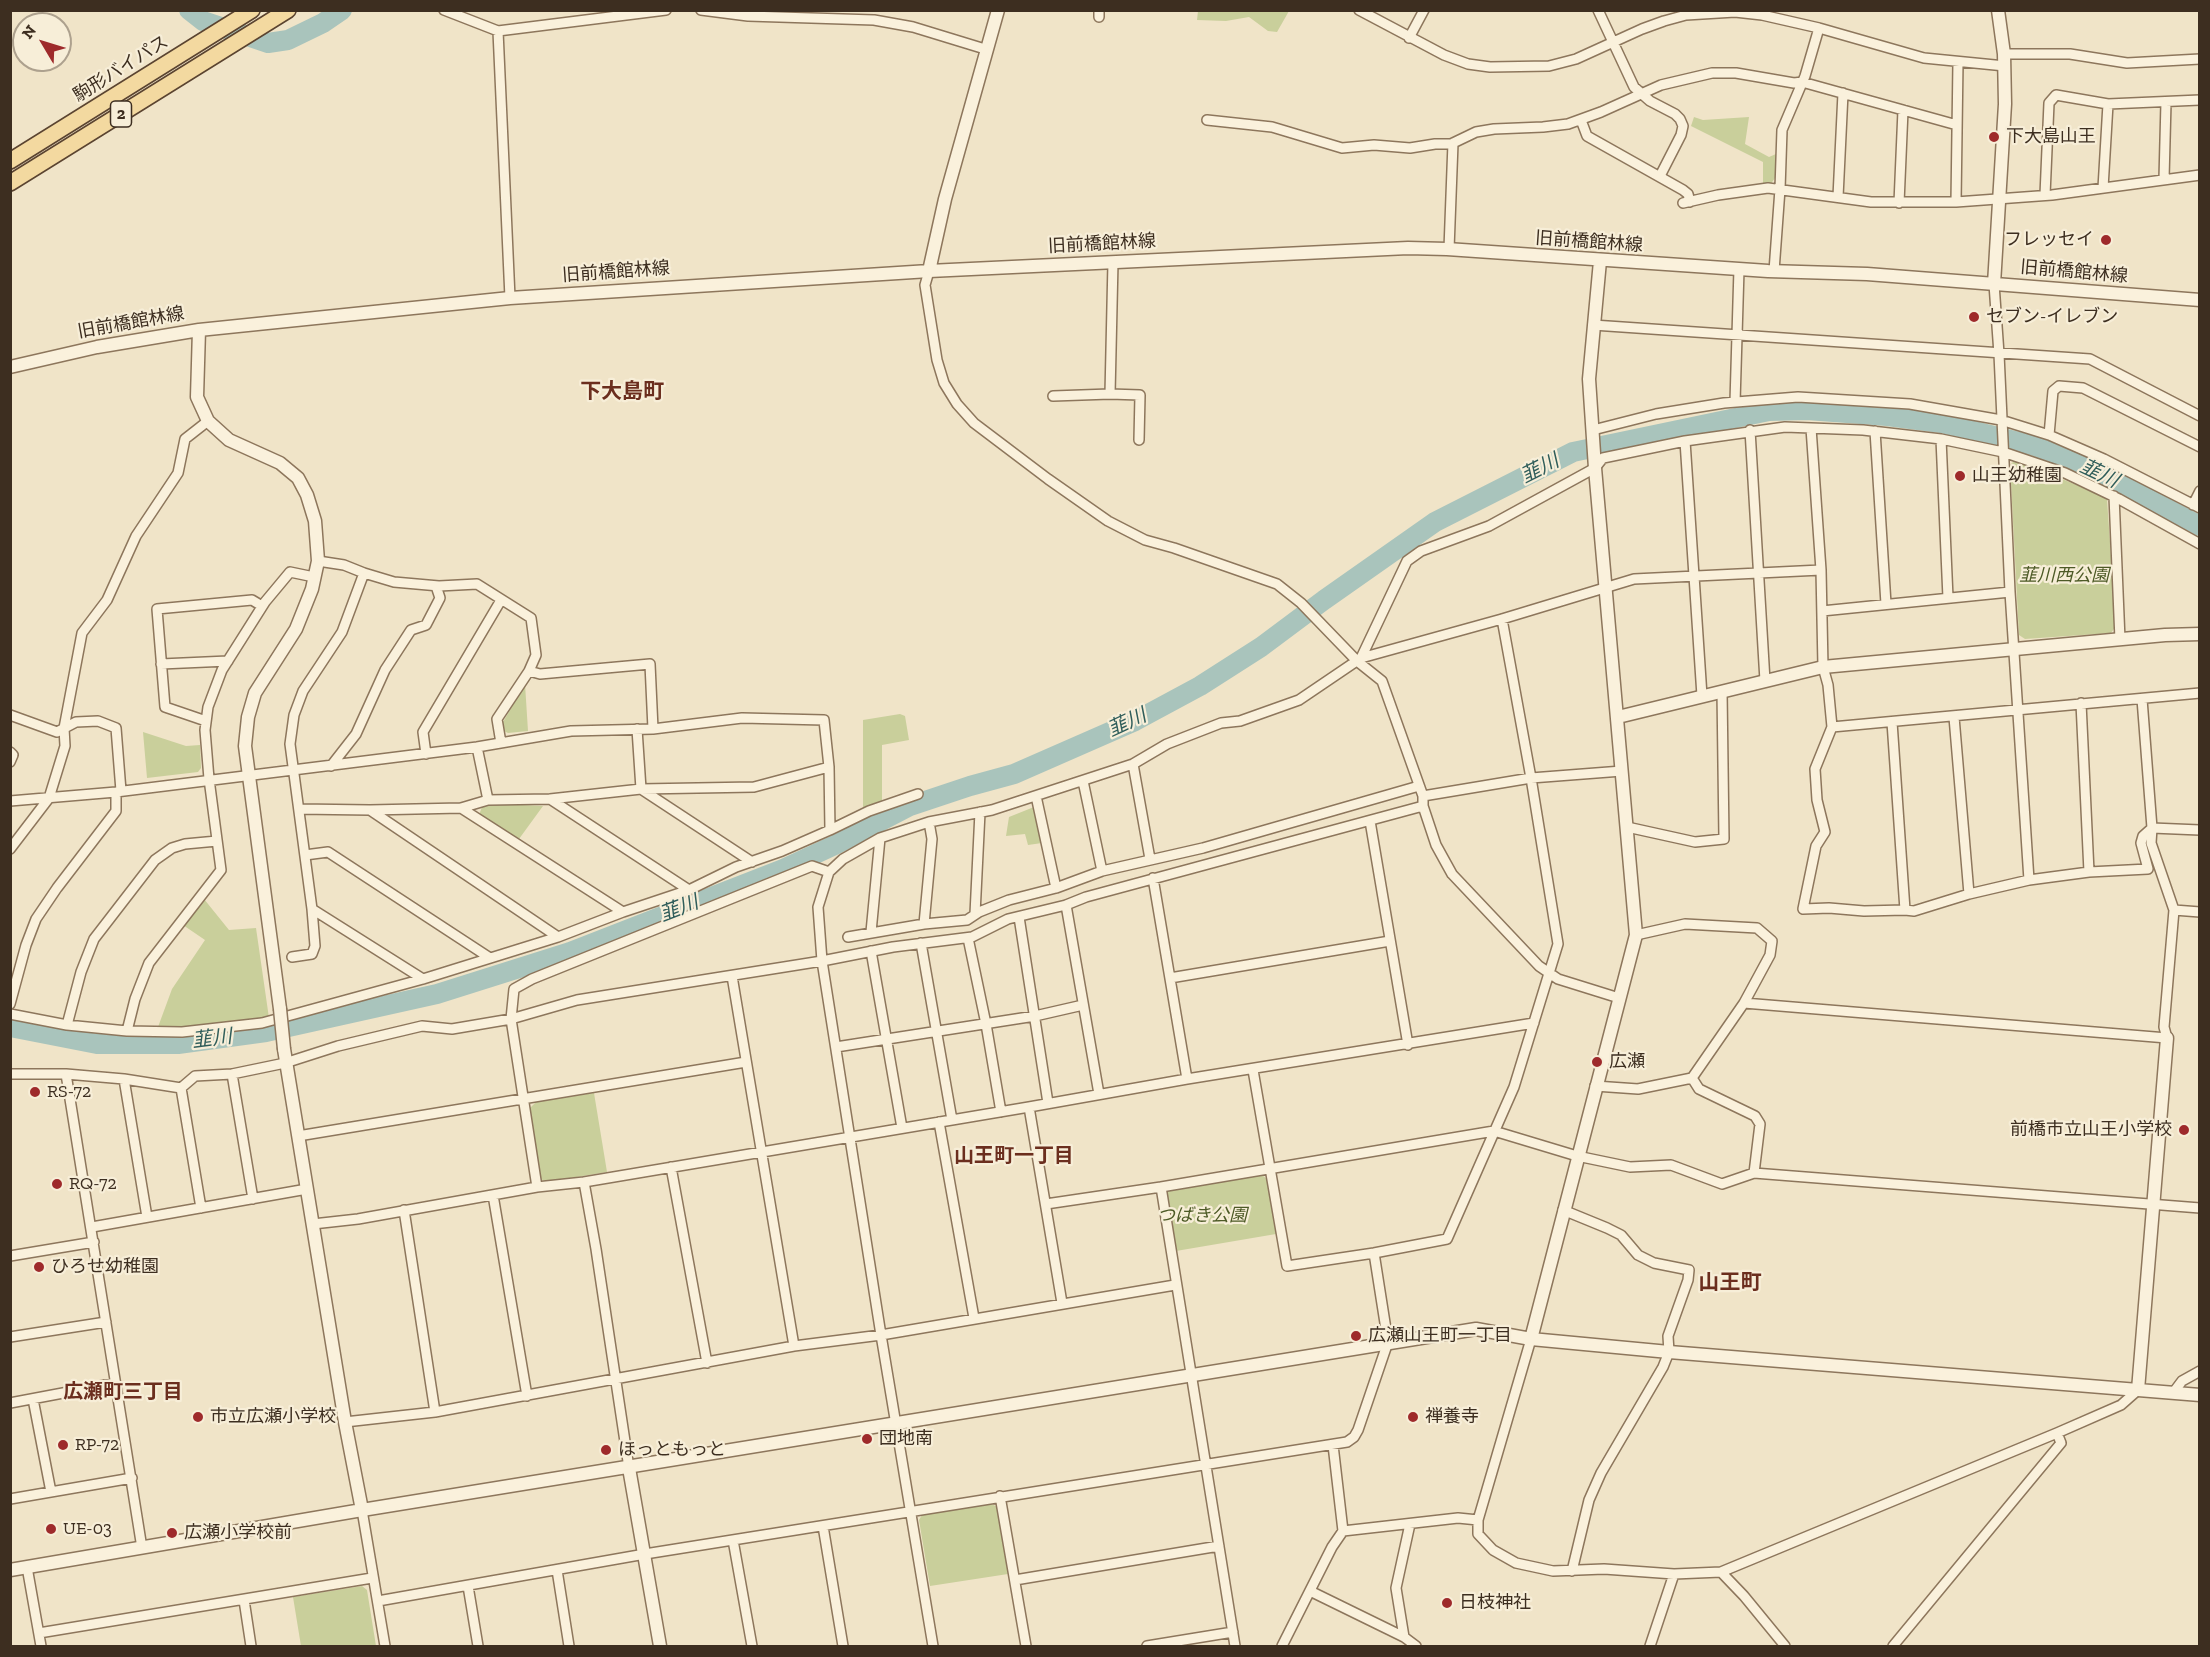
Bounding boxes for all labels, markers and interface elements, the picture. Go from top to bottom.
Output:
north arrow [12,12,72,72]
text: N [18,21,40,42]
street label: 駒形バイパス [69,31,173,107]
road number: 2 [110,101,132,127]
place label: 下大島山王 [2006,126,2096,148]
marker: 下大島山王 [1987,130,2001,144]
street label: 旧前橋館林線 [1534,227,1644,257]
place label: フレッセイ [2004,229,2094,251]
street label: 旧前橋館林線 [1048,230,1156,258]
marker: フレッセイ [2099,233,2113,247]
street label: 旧前橋館林線 [561,257,671,287]
street label: 旧前橋館林線 [2019,257,2129,287]
street label: 旧前橋館林線 [76,303,186,343]
place label: セブン-イレブン [1986,306,2118,328]
marker: セブン-イレブン [1967,310,1981,324]
district label: 下大島町 [580,379,664,405]
water label: 韮川 [1517,449,1563,489]
water label: 韮川 [2076,455,2122,493]
place label: 山王幼稚園 [1972,465,2062,487]
marker: 山王幼稚園 [1953,469,1967,483]
park label: 韮川西公園 [2019,565,2109,587]
water label: 韮川 [1104,704,1150,742]
water label: 韮川 [656,891,702,927]
water label: 韮川 [191,1025,233,1053]
place label: 広瀬 [1609,1051,1645,1073]
marker: 広瀬 [1590,1055,1604,1069]
place label: RS-72 [47,1081,91,1103]
marker: RS-72 [28,1085,42,1099]
place label: 前橋市立山王小学校 [2010,1119,2172,1141]
marker: 前橋市立山王小学校 [2177,1123,2191,1137]
district label: 山王町一丁目 [954,1144,1074,1168]
place label: RQ-72 [69,1173,117,1195]
marker: RQ-72 [50,1177,64,1191]
park label: つばき公園 [1157,1205,1247,1227]
place label: ひろせ幼稚園 [51,1256,159,1278]
marker: ひろせ幼稚園 [32,1260,46,1274]
district label: 山王町 [1699,1270,1761,1296]
place label: 広瀬山王町一丁目 [1368,1325,1512,1347]
marker: 広瀬山王町一丁目 [1349,1329,1363,1343]
district label: 広瀬町三丁目 [63,1380,183,1404]
place label: 市立広瀬小学校 [210,1406,336,1428]
place label: 禅養寺 [1425,1406,1479,1428]
marker: 市立広瀬小学校 [191,1410,205,1424]
marker: 禅養寺 [1406,1410,1420,1424]
place label: 団地南 [879,1428,933,1450]
marker: 団地南 [860,1432,874,1446]
place label: RP-72 [75,1434,119,1456]
marker: RP-72 [56,1438,70,1452]
place label: ほっともっと [618,1439,726,1461]
marker: ほっともっと [599,1443,613,1457]
place label: UE-03 [63,1518,112,1540]
marker: UE-03 [44,1522,58,1536]
place label: 広瀬小学校前 [184,1522,292,1544]
marker: 広瀬小学校前 [165,1526,179,1540]
place label: 日枝神社 [1459,1592,1531,1614]
marker: 日枝神社 [1440,1596,1454,1610]

